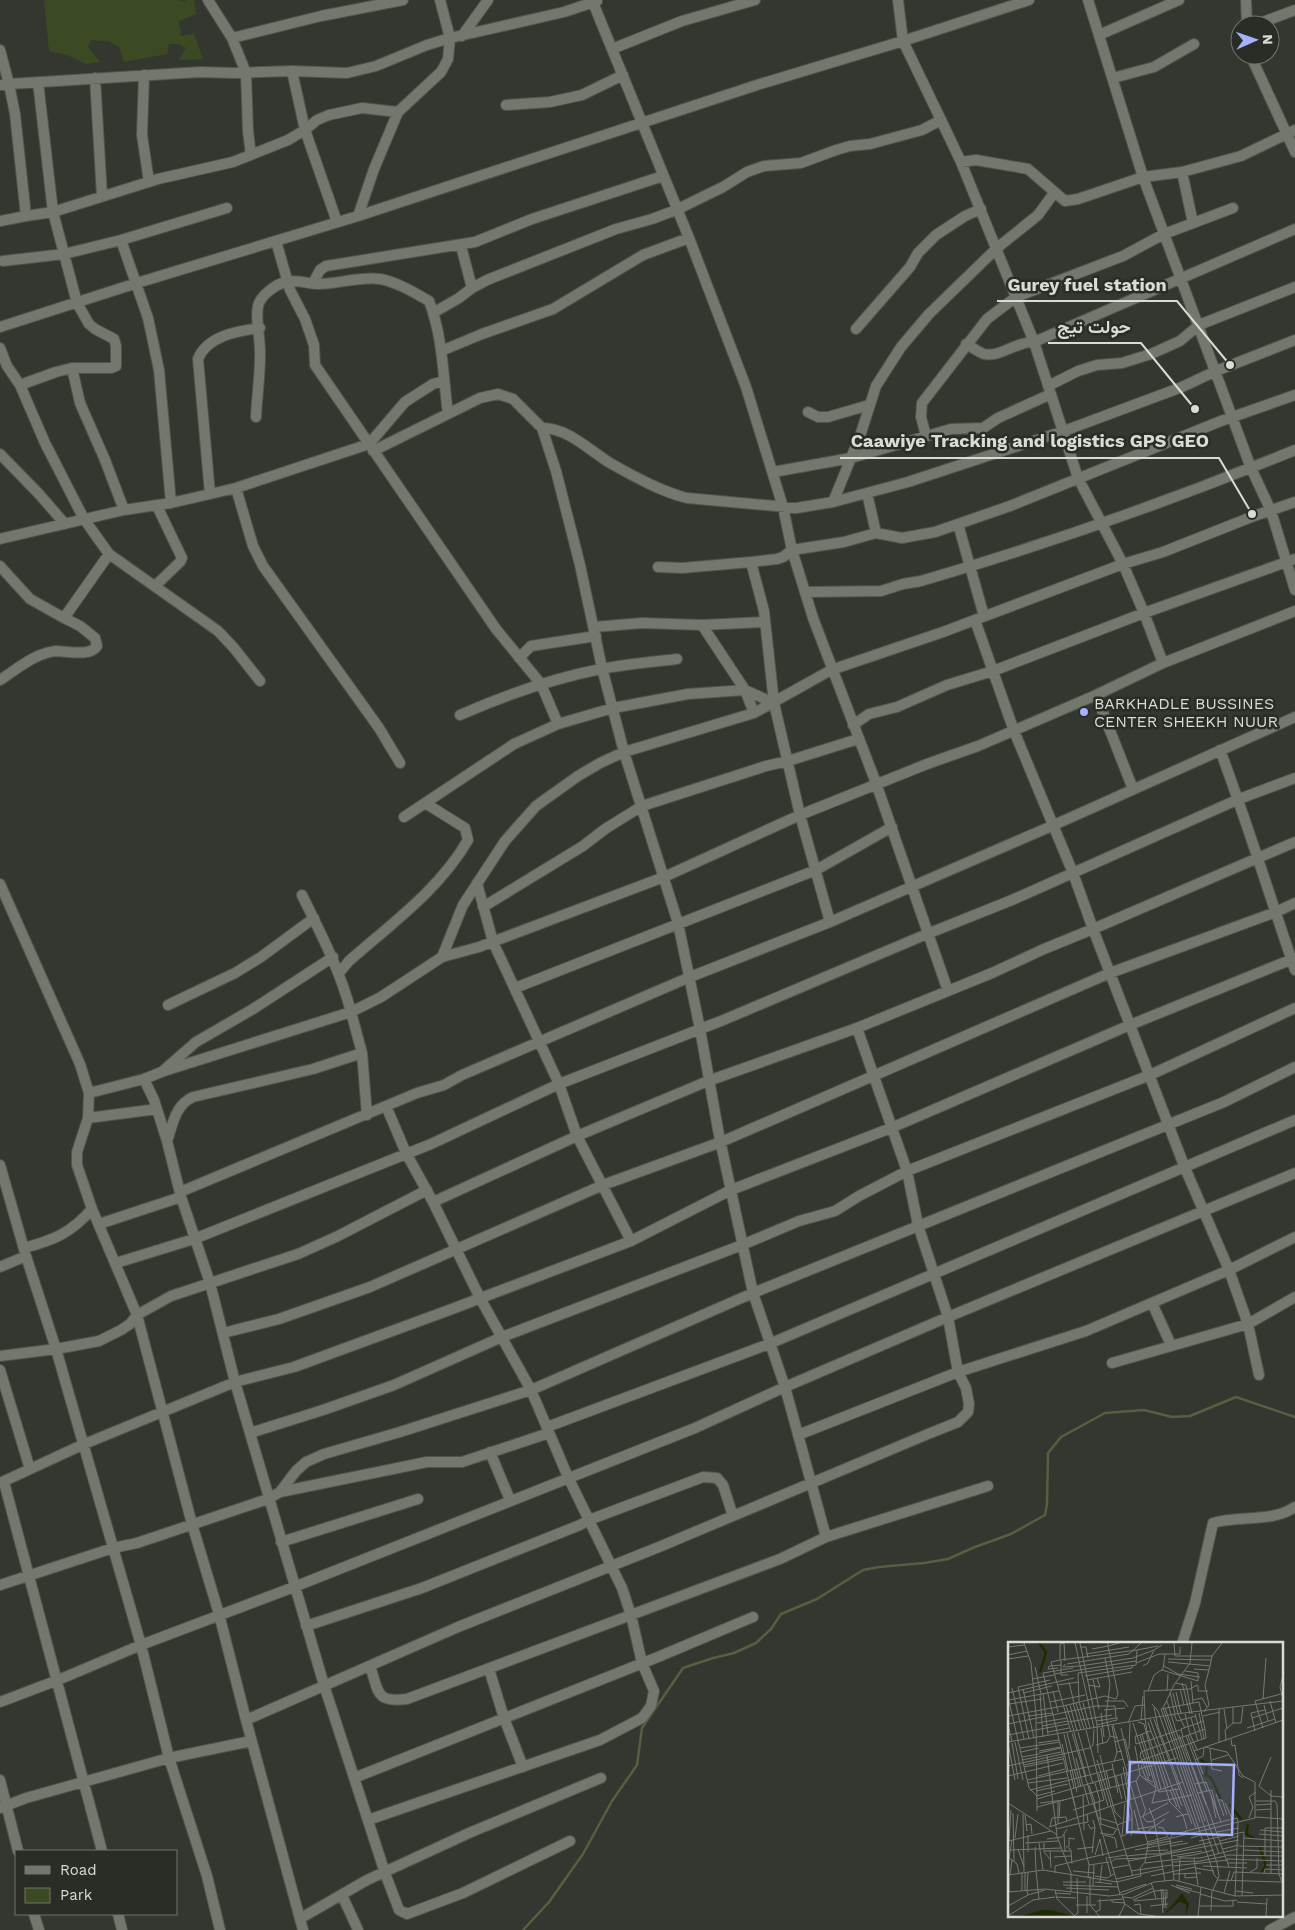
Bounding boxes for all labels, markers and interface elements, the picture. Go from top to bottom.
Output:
north arrow [1230,15,1280,65]
text: N [1260,34,1276,45]
callout: Gurey fuel station [997,268,1177,301]
text: Gurey fuel station [1007,274,1167,295]
callout: حولت تيج [1048,310,1141,343]
text: حولت تيج [1057,316,1131,339]
callout: Caawiye Tracking and logistics GPS GEO [840,425,1219,458]
text: Caawiye Tracking and logistics GPS GEO [851,430,1209,451]
place label: BARKHADLE BUSSINES CENTER SHEEKH NUUR [1094,694,1278,731]
marker: BARKHADLE BUSSINES CENTER SHEEKH NUUR [1078,706,1090,718]
inset map [1008,1642,1282,1918]
legend [15,1850,178,1915]
text: Road [60,1861,97,1879]
text: Park [60,1886,93,1904]

